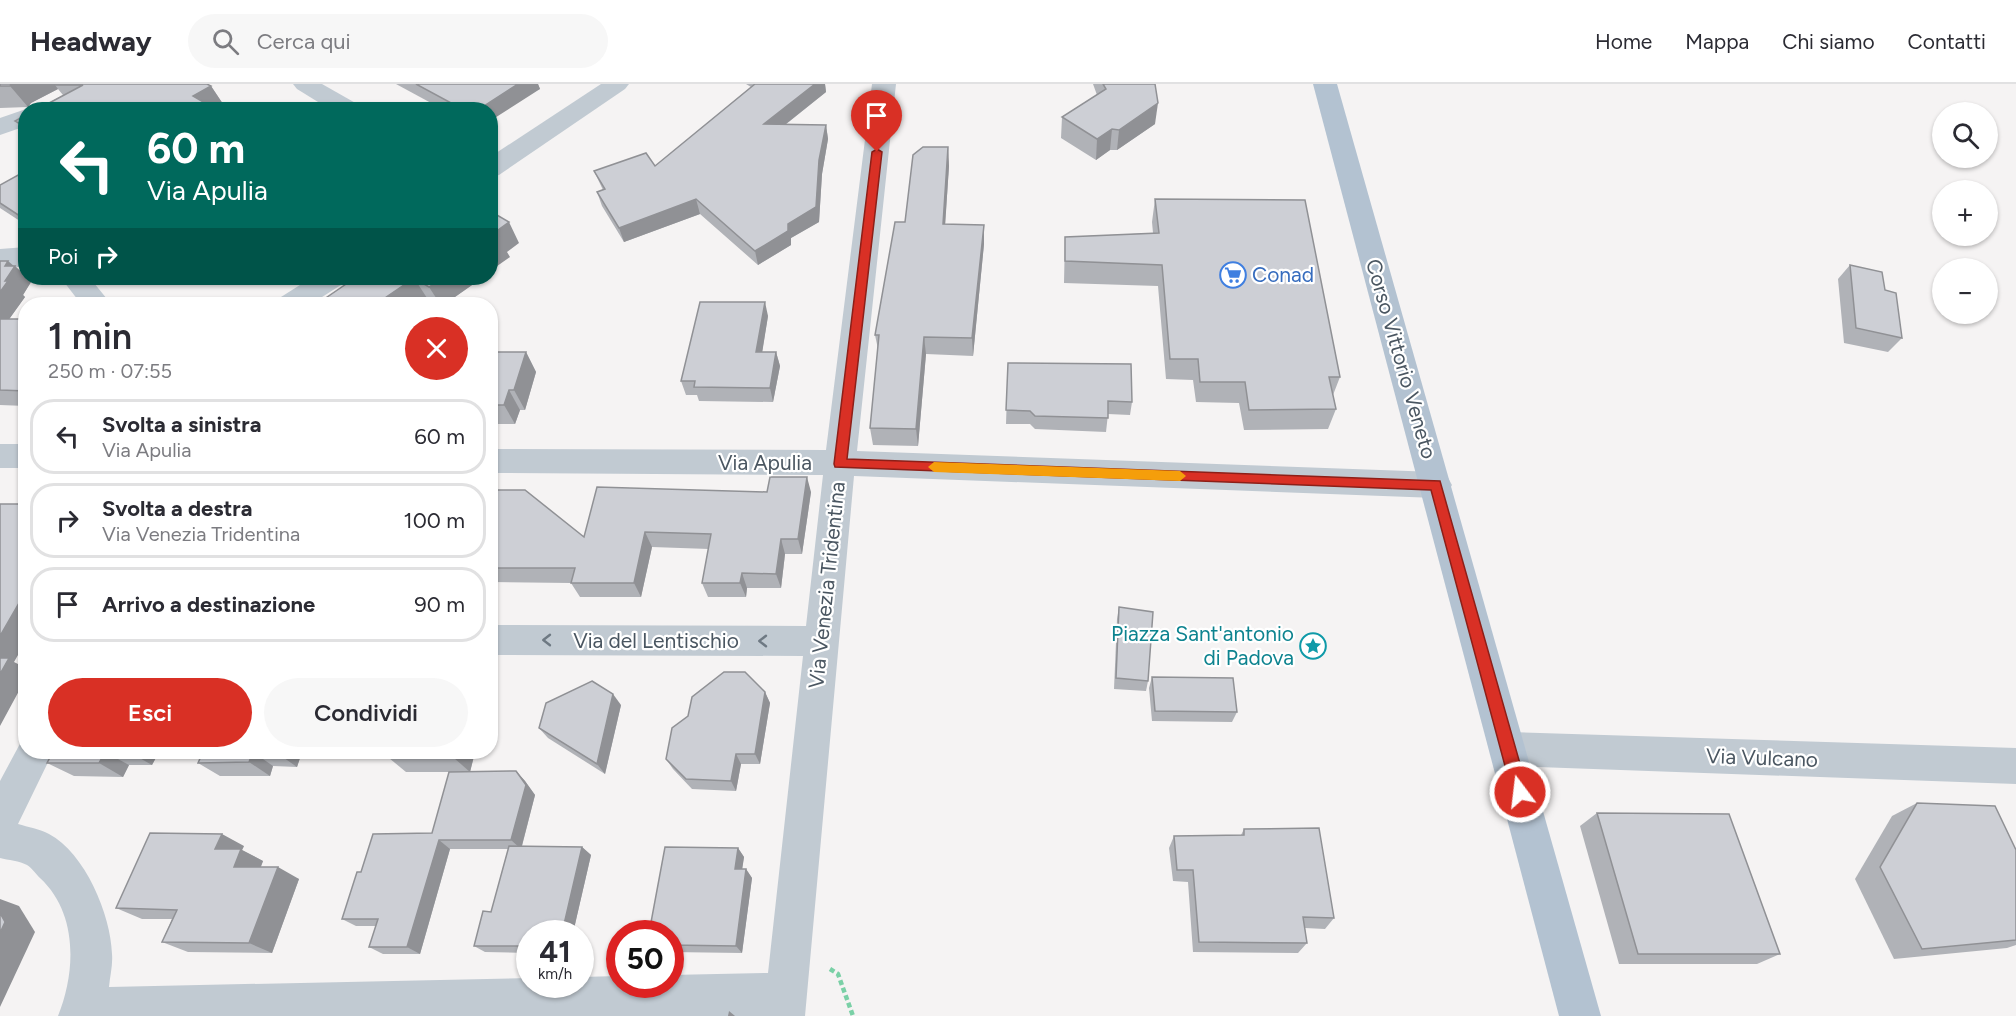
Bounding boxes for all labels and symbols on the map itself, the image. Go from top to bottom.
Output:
pin [851,90,902,152]
street label: Corso Vittorio Veneto [1361,256,1442,462]
supermarket icon: Conad [1218,260,1248,290]
place label: Conad [1252,262,1314,287]
street label: Via Apulia [718,450,812,475]
street label: Via Venezia Tridentina [803,480,850,690]
place label: Piazza Sant'antonio di Padova [1111,621,1294,670]
street label: Via del Lentischio [573,628,739,653]
place icon: Piazza Sant'antonio di Padova [1298,631,1328,661]
one-way arrow [543,634,552,646]
one-way arrow [759,635,768,647]
street label: Via Vulcano [1706,743,1818,772]
position arrow [1488,760,1552,824]
speed limit sign: 50 [606,920,684,998]

